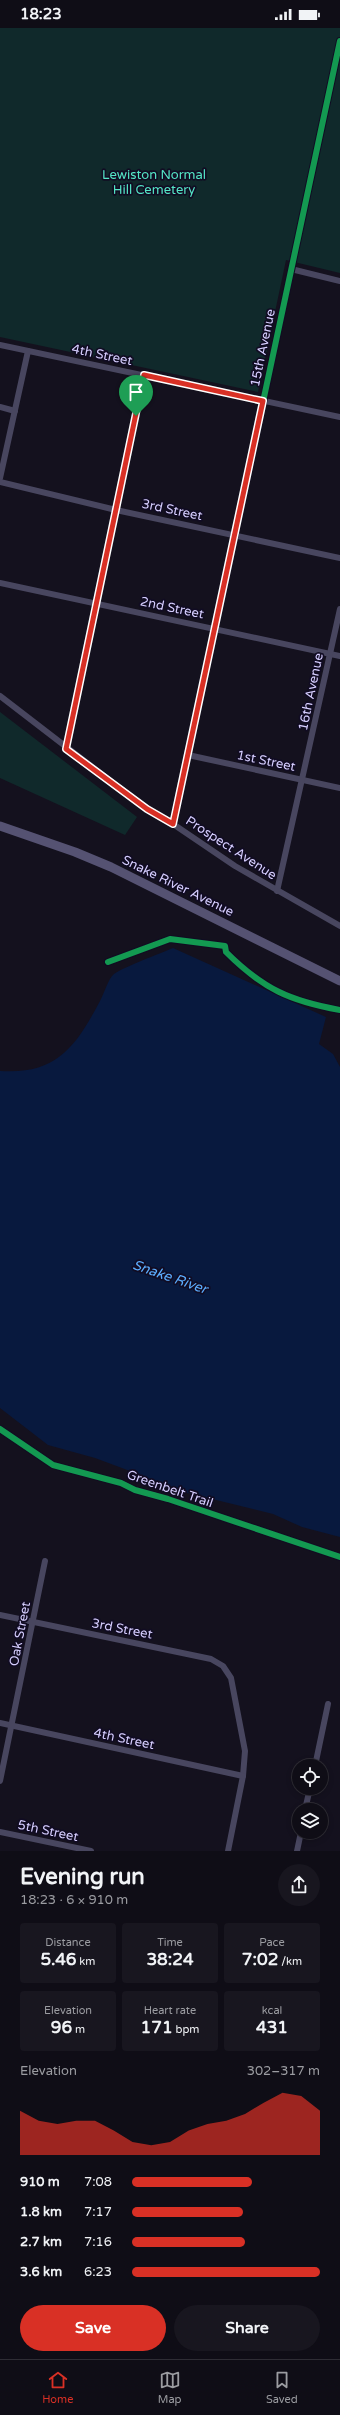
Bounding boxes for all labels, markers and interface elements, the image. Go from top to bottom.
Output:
text: 18:23 [20,5,62,23]
park label: Lewiston Normal Hill Cemetery [102,167,206,198]
street label: 15th Avenue [247,308,279,388]
street label: 4th Street [70,341,134,369]
pin [119,375,153,416]
icon: arrive [125,381,147,403]
street label: 3rd Street [140,496,204,524]
street label: 2nd Street [139,593,205,623]
street label: 16th Avenue [295,652,327,732]
street label: 1st Street [235,747,297,775]
street label: Prospect Avenue [183,813,279,883]
street label: Snake River Avenue [119,852,237,920]
water label: Snake River [130,1256,211,1298]
street label: Greenbelt Trail [125,1467,215,1511]
street label: Oak Street [6,1600,34,1668]
street label: 3rd Street [90,1615,154,1643]
street label: 4th Street [92,1725,156,1753]
map controls [292,1759,328,1839]
button: locate [292,1759,328,1795]
button: layers [292,1803,328,1839]
street label: 5th Street [16,1817,80,1845]
text: Evening run [20,1864,145,1890]
button: share [278,1864,320,1906]
text: 18:23 · 6 × 910 m [20,1892,128,1908]
text: Distance [45,1936,91,1949]
text: Time [157,1936,183,1949]
text: Pace [259,1936,285,1949]
text: 5.46 [41,1949,77,1970]
text: 38:24 [146,1949,194,1970]
text: 7:02 [242,1949,278,1970]
text: km [77,1955,95,1968]
text: /km [278,1955,302,1968]
text: Elevation [44,2004,92,2017]
text: Heart rate [144,2004,196,2017]
text: kcal [262,2004,282,2017]
text: 96 [51,2017,72,2038]
text: 171 [141,2017,173,2038]
text: 431 [256,2017,288,2038]
text: m [72,2023,85,2036]
text: bpm [173,2023,199,2036]
text: Elevation [20,2063,77,2079]
text: 302–317 m [247,2063,320,2079]
text: 910 m [20,2174,60,2190]
text: 7:08 [84,2174,112,2190]
text: 1.8 km [20,2204,62,2220]
text: 7:17 [84,2204,112,2220]
text: 2.7 km [20,2234,62,2250]
text: 7:16 [84,2234,112,2250]
text: 3.6 km [20,2264,62,2280]
text: 6:23 [84,2264,112,2280]
button: Save [20,2305,166,2351]
button: Share [174,2305,320,2351]
tab: Home [42,2369,73,2406]
tab: Map [158,2369,182,2406]
tab: Saved [266,2369,298,2406]

